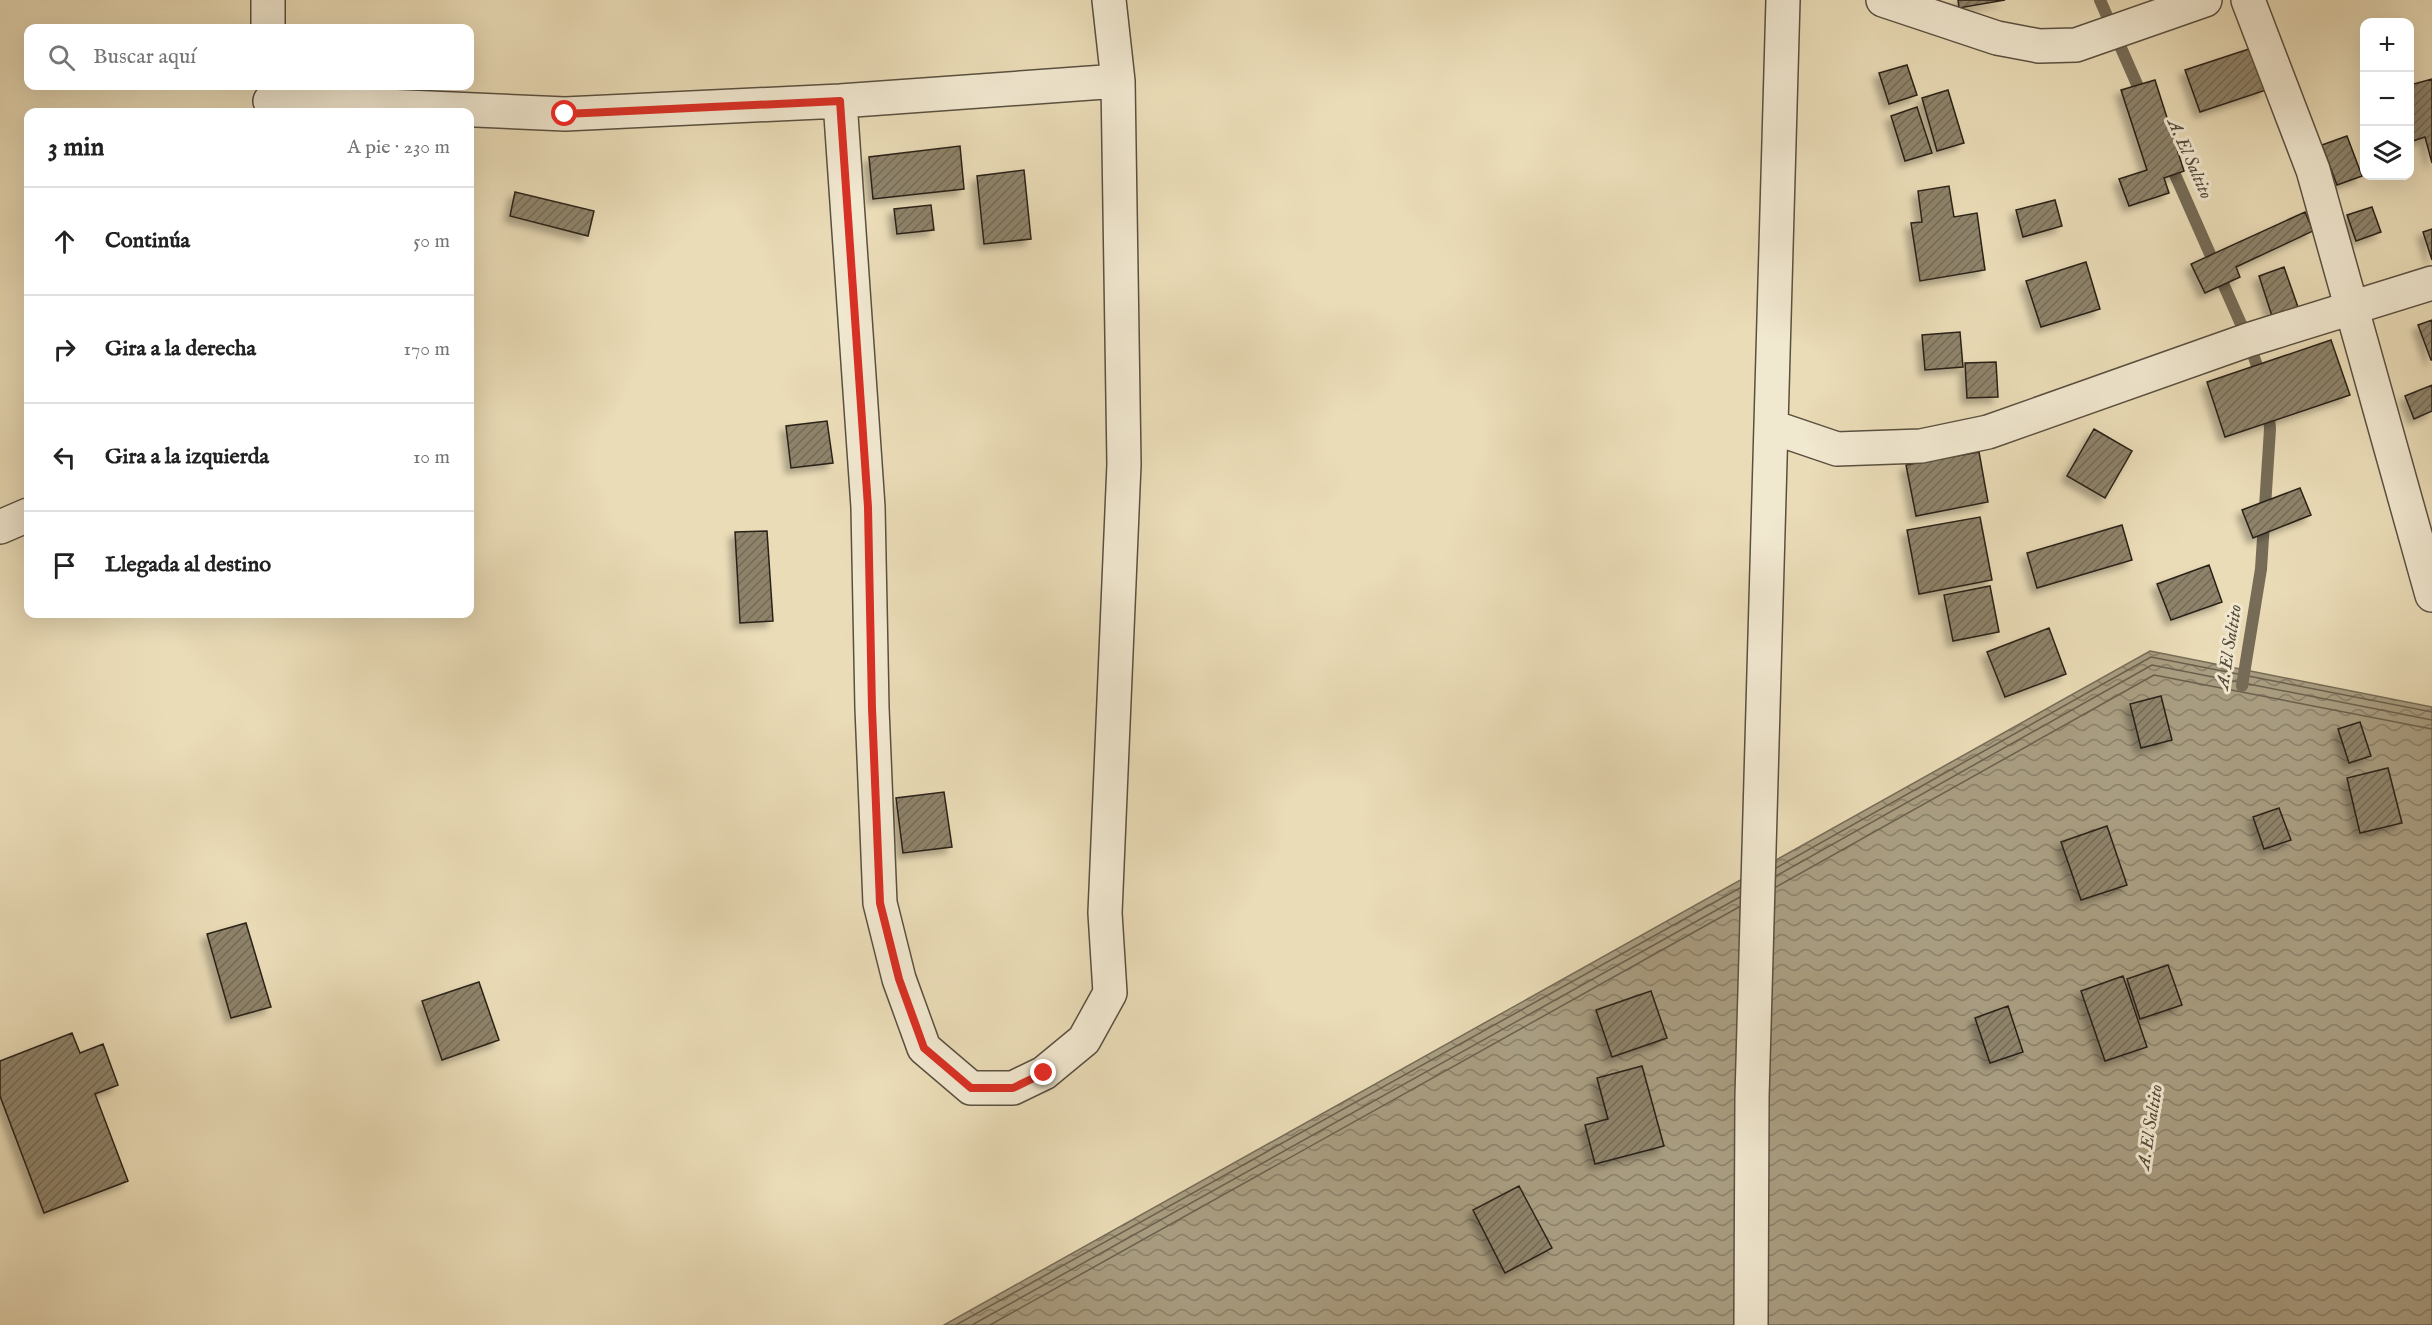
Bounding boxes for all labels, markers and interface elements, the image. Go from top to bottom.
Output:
map controls [2360,18,2414,180]
button: + [2360,18,2414,72]
search box [24,24,474,90]
icon: search [45,41,78,74]
text: Buscar aquí [93,43,196,71]
button: − [2360,72,2414,126]
route start [551,100,577,126]
water label: A. El Saltito [2160,113,2217,203]
button: layers [2360,126,2414,180]
text: 3 min [48,131,104,164]
text: A pie · 230 m [347,135,450,160]
icon: ahead [48,225,81,258]
text: Continúa [105,227,190,255]
text: 50 m [413,229,450,254]
icon: right [48,333,81,366]
text: Gira a la derecha [105,335,256,363]
text: 170 m [404,337,450,362]
icon: left [48,441,81,474]
text: Gira a la izquierda [105,443,269,471]
text: 10 m [413,445,450,470]
icon: arrive [48,549,81,582]
text: Llegada al destino [105,551,271,579]
water label: A. El Saltito [2212,603,2248,693]
route end [1030,1059,1056,1085]
water label: A. El Saltito [2133,1083,2169,1173]

